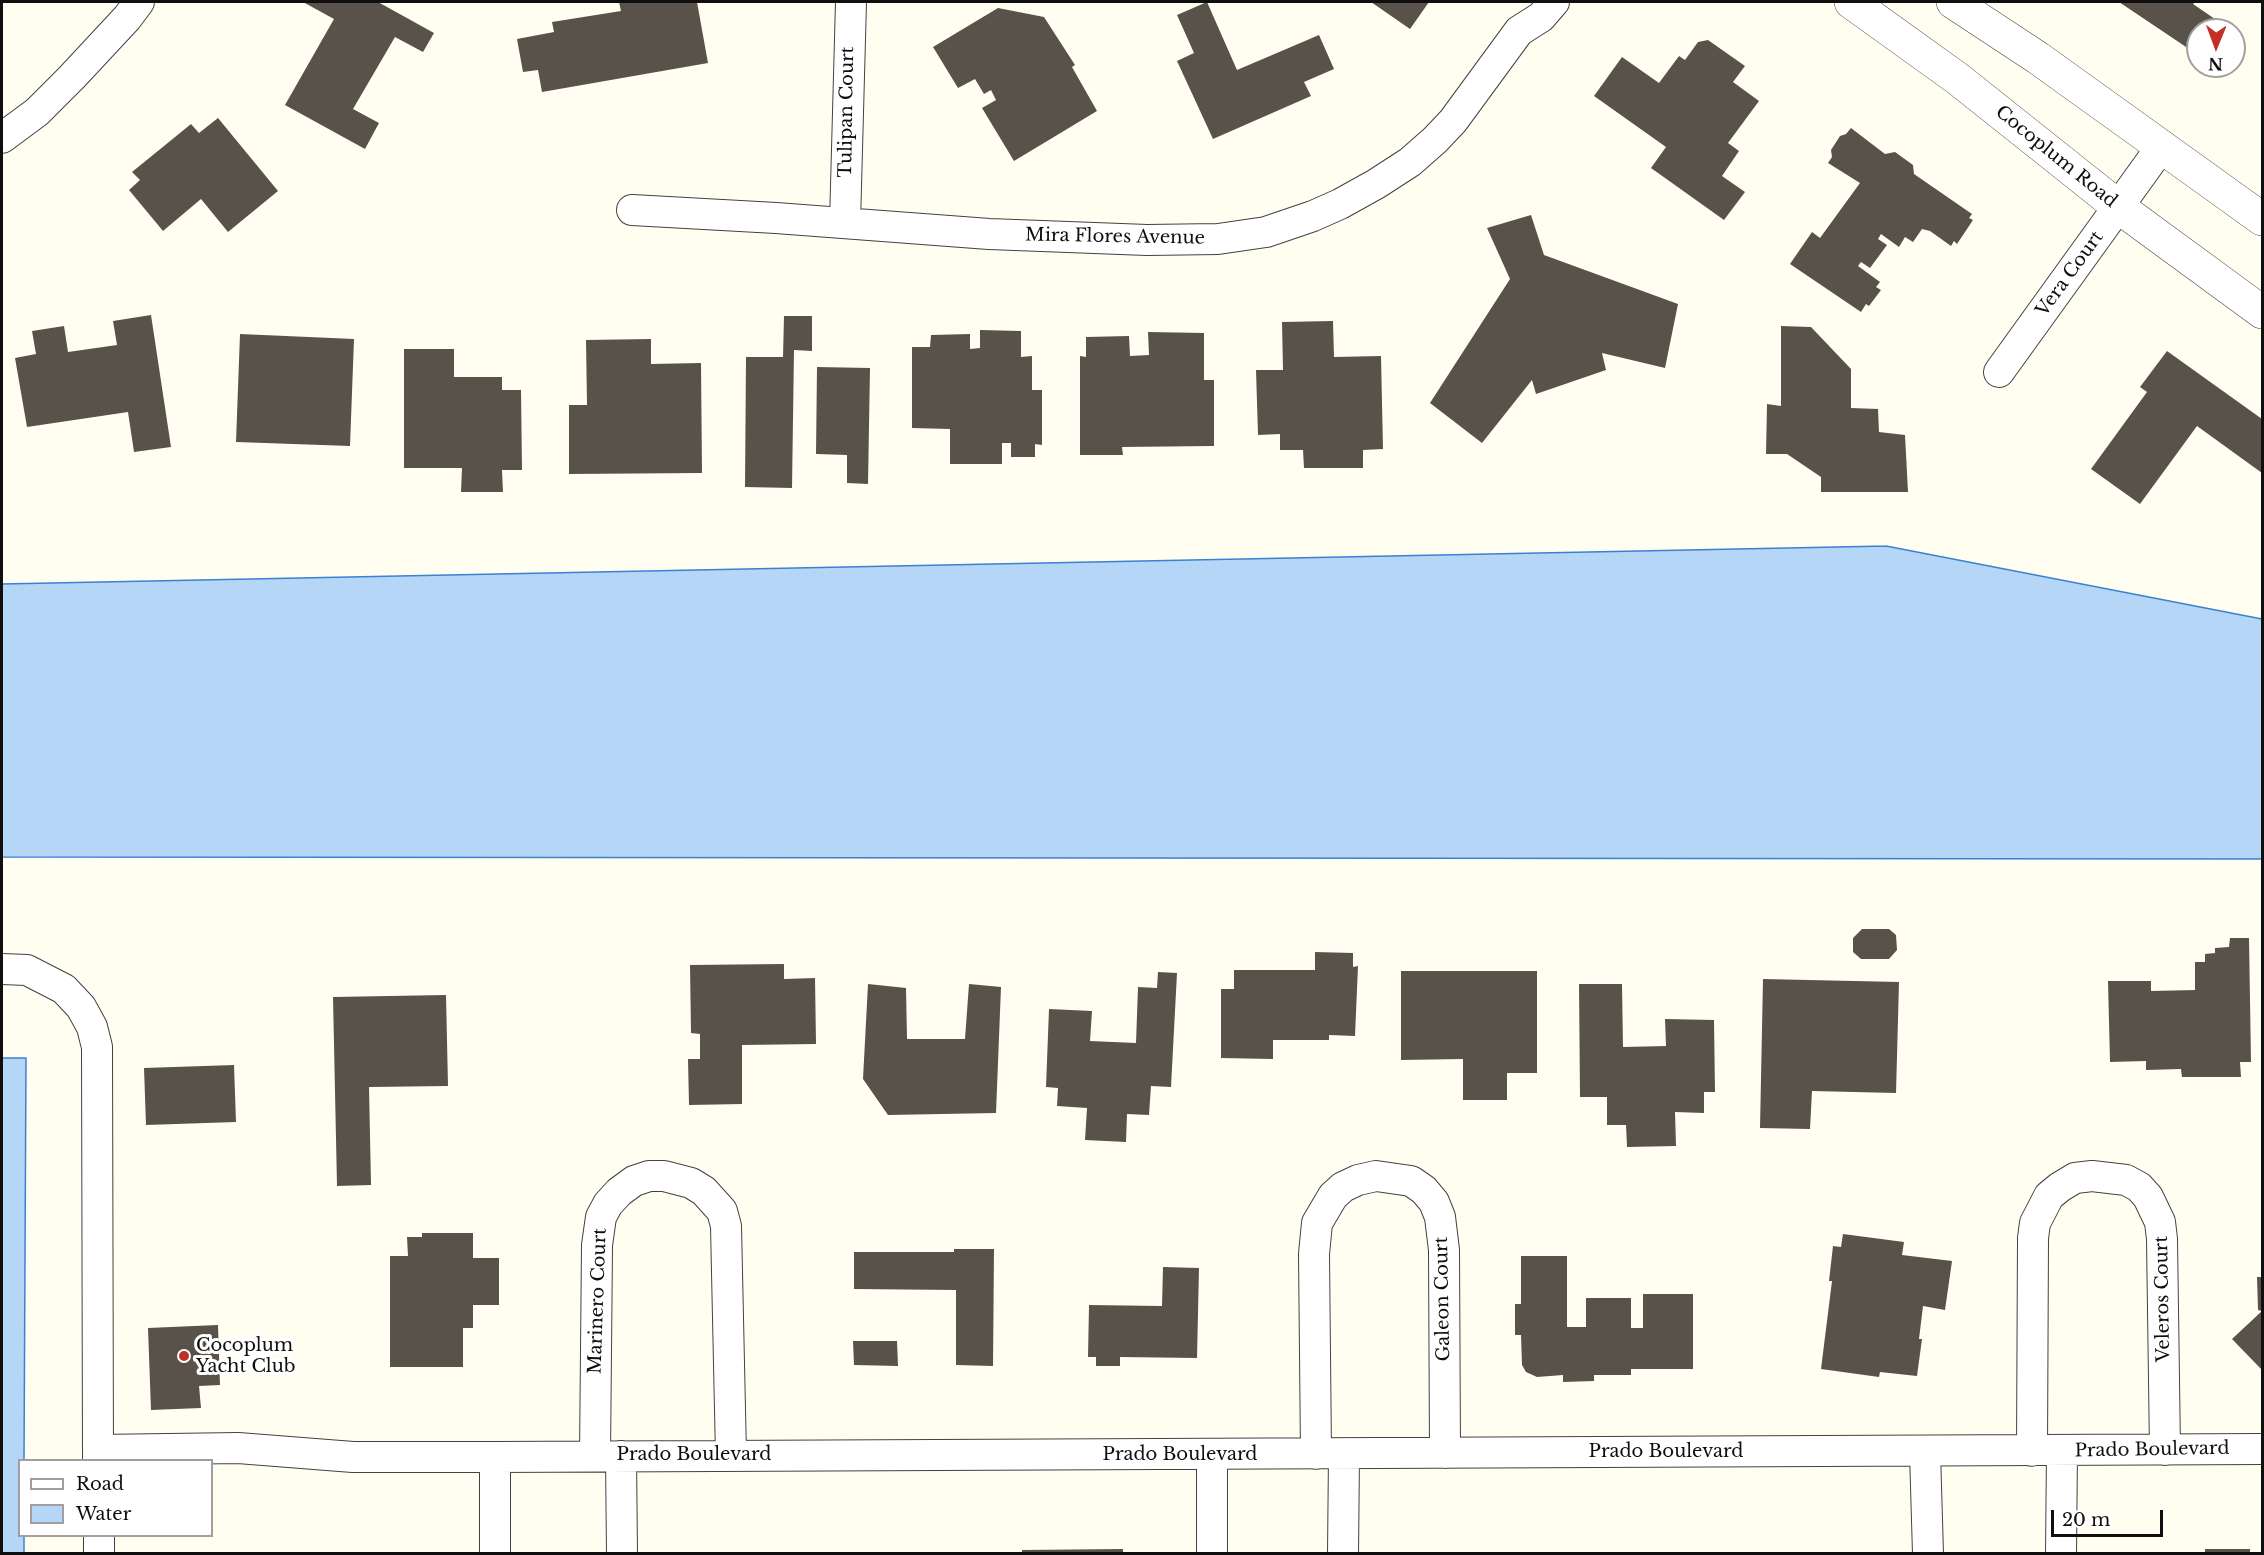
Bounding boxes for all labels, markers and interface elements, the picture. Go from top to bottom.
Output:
north arrow [2186,18,2246,78]
street label: Tulipan Court [835,46,859,178]
text: N [2208,54,2223,74]
street label: Cocoplum Road [1991,101,2121,213]
street label: Mira Flores Avenue [1025,225,1205,249]
street label: Vera Court [2032,227,2108,321]
street label: Marinero Court [585,1228,611,1374]
street label: Galeon Court [1431,1236,1455,1362]
street label: Veleros Court [2151,1236,2175,1362]
place label: Cocoplum Yacht Club [196,1335,296,1378]
marker: Cocoplum Yacht Club [177,1349,191,1363]
street label: Prado Boulevard [2074,1438,2230,1462]
street label: Prado Boulevard [1589,1441,1743,1463]
street label: Prado Boulevard [617,1444,771,1466]
street label: Prado Boulevard [1103,1444,1257,1466]
legend [18,1459,213,1537]
text: Road [76,1473,124,1495]
scale bar [2054,1498,2166,1536]
text: Water [76,1503,131,1525]
text: 20 m [2062,1509,2110,1531]

